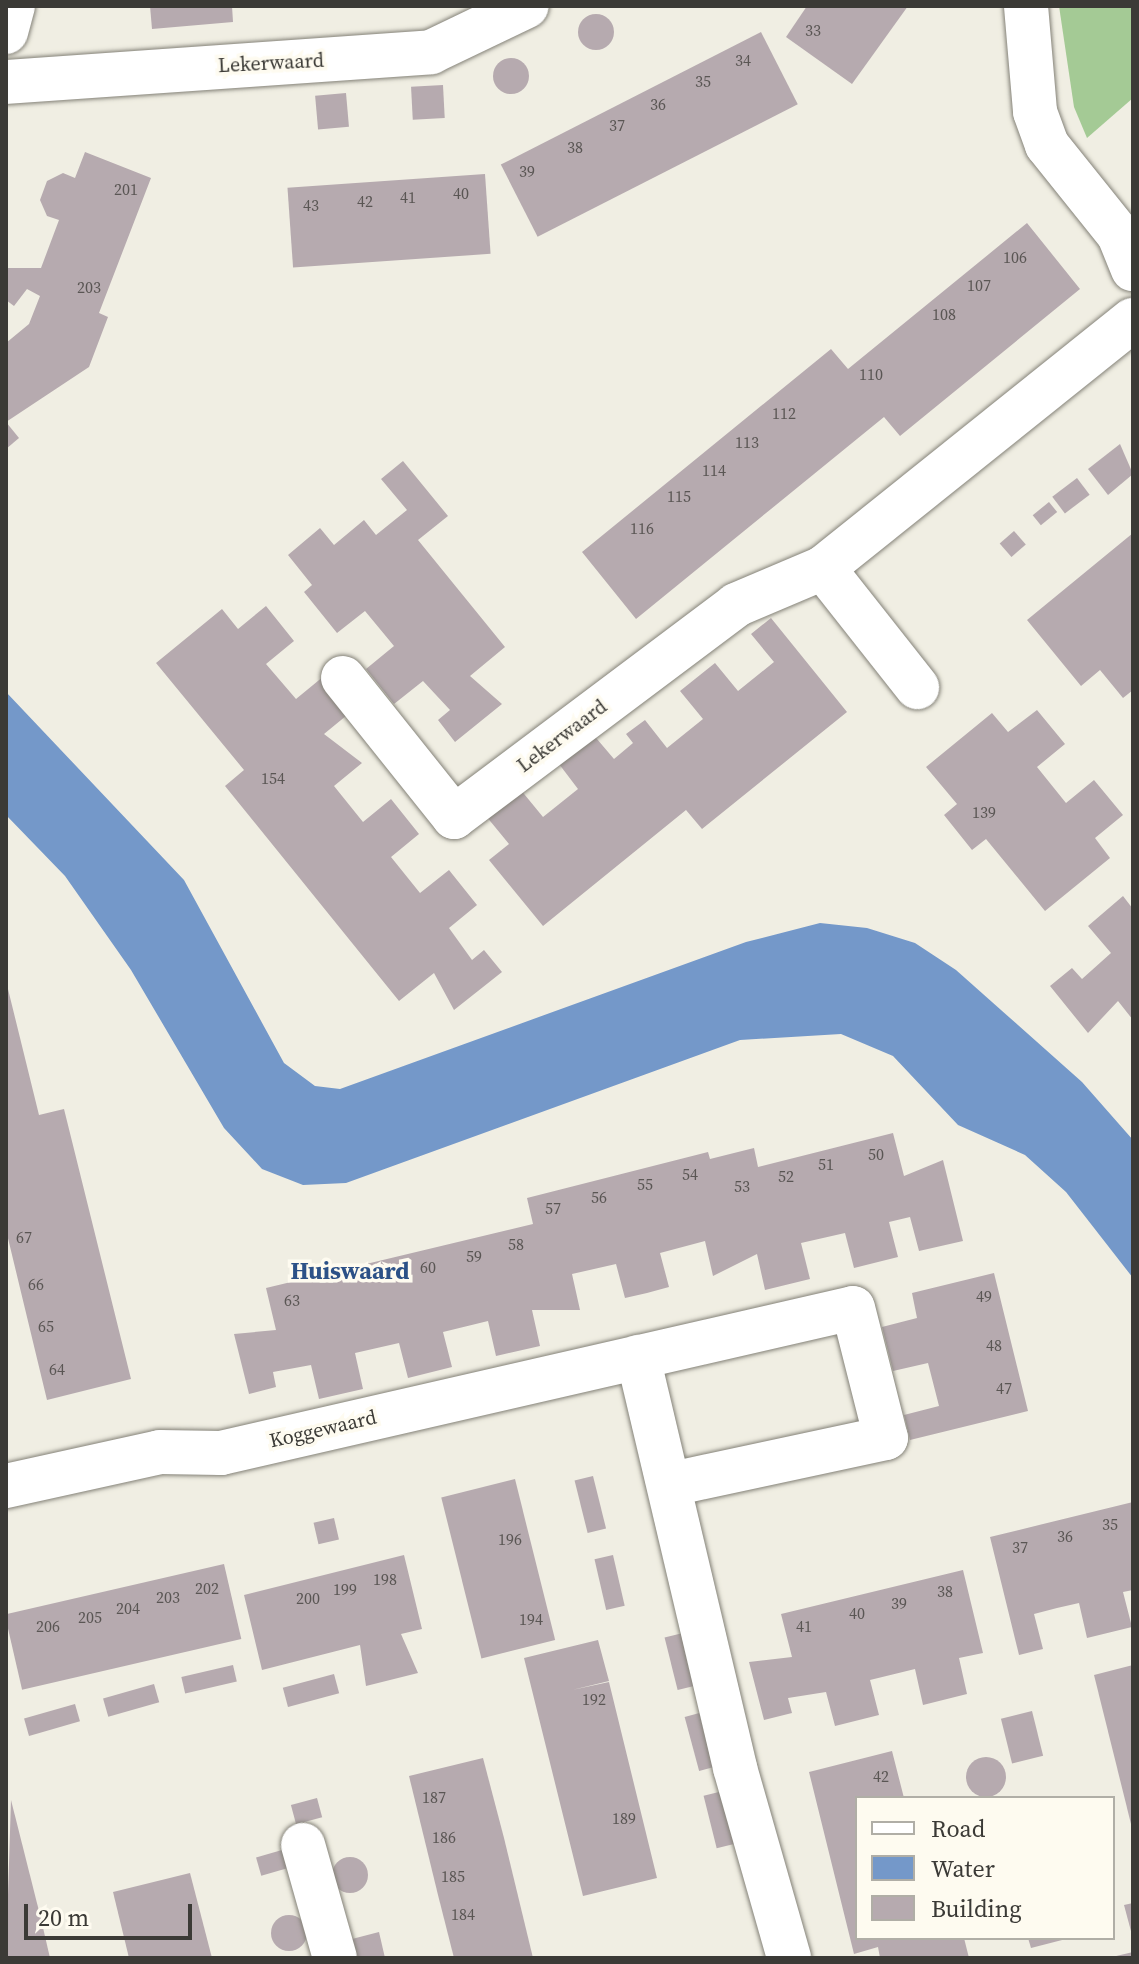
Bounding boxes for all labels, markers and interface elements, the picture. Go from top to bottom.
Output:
house number: 33 [805,20,821,40]
street label: Lekerwaard [217,48,325,78]
house number: 34 [735,50,751,70]
house number: 35 [695,71,711,91]
house number: 36 [650,94,666,114]
house number: 37 [609,115,625,135]
house number: 38 [567,137,583,157]
house number: 39 [519,161,535,181]
house number: 201 [114,179,138,199]
house number: 40 [453,183,469,203]
house number: 41 [400,187,416,207]
house number: 42 [357,191,373,211]
house number: 43 [303,195,319,215]
house number: 106 [1003,247,1027,267]
house number: 107 [967,275,991,295]
house number: 203 [77,277,101,297]
house number: 108 [932,304,956,324]
house number: 110 [859,364,883,384]
house number: 112 [772,403,796,423]
house number: 113 [735,432,759,452]
house number: 114 [702,460,726,480]
house number: 115 [667,486,691,506]
house number: 116 [630,518,654,538]
street label: Lekerwaard [512,694,612,778]
house number: 154 [261,768,285,788]
house number: 139 [972,802,996,822]
house number: 50 [868,1144,884,1164]
house number: 51 [818,1154,834,1174]
house number: 54 [682,1164,698,1184]
house number: 52 [778,1166,794,1186]
house number: 55 [637,1174,653,1194]
house number: 53 [734,1176,750,1196]
house number: 56 [591,1187,607,1207]
house number: 57 [545,1198,561,1218]
house number: 67 [16,1227,32,1247]
house number: 58 [508,1234,524,1254]
house number: 59 [466,1246,482,1266]
district label: Huiswaard [290,1257,410,1285]
house number: 60 [420,1257,436,1277]
house number: 66 [28,1274,44,1294]
house number: 49 [976,1286,992,1306]
house number: 63 [284,1290,300,1310]
house number: 65 [38,1316,54,1336]
house number: 48 [986,1335,1002,1355]
house number: 64 [49,1359,65,1379]
house number: 47 [996,1378,1012,1398]
street label: Koggewaard [267,1405,379,1453]
house number: 35 [1102,1514,1118,1534]
house number: 36 [1057,1526,1073,1546]
house number: 196 [498,1529,522,1549]
house number: 37 [1012,1537,1028,1557]
house number: 198 [373,1569,397,1589]
house number: 202 [195,1578,219,1598]
house number: 199 [333,1579,357,1599]
house number: 38 [937,1581,953,1601]
house number: 203 [156,1587,180,1607]
house number: 200 [296,1588,320,1608]
house number: 39 [891,1593,907,1613]
house number: 204 [116,1598,140,1618]
house number: 40 [849,1603,865,1623]
house number: 205 [78,1607,102,1627]
house number: 194 [519,1609,543,1629]
house number: 206 [36,1616,60,1636]
house number: 41 [796,1616,812,1636]
house number: 192 [582,1689,606,1709]
house number: 42 [873,1766,889,1786]
house number: 187 [422,1787,446,1807]
legend [855,1796,1115,1940]
house number: 189 [612,1808,636,1828]
text: Road [931,1812,985,1845]
house number: 186 [432,1827,456,1847]
text: Water [931,1852,995,1885]
house number: 185 [441,1866,465,1886]
scale bar [28,1888,196,1938]
text: Building [931,1892,1022,1925]
text: 20 m [38,1901,89,1934]
house number: 184 [451,1904,475,1924]

